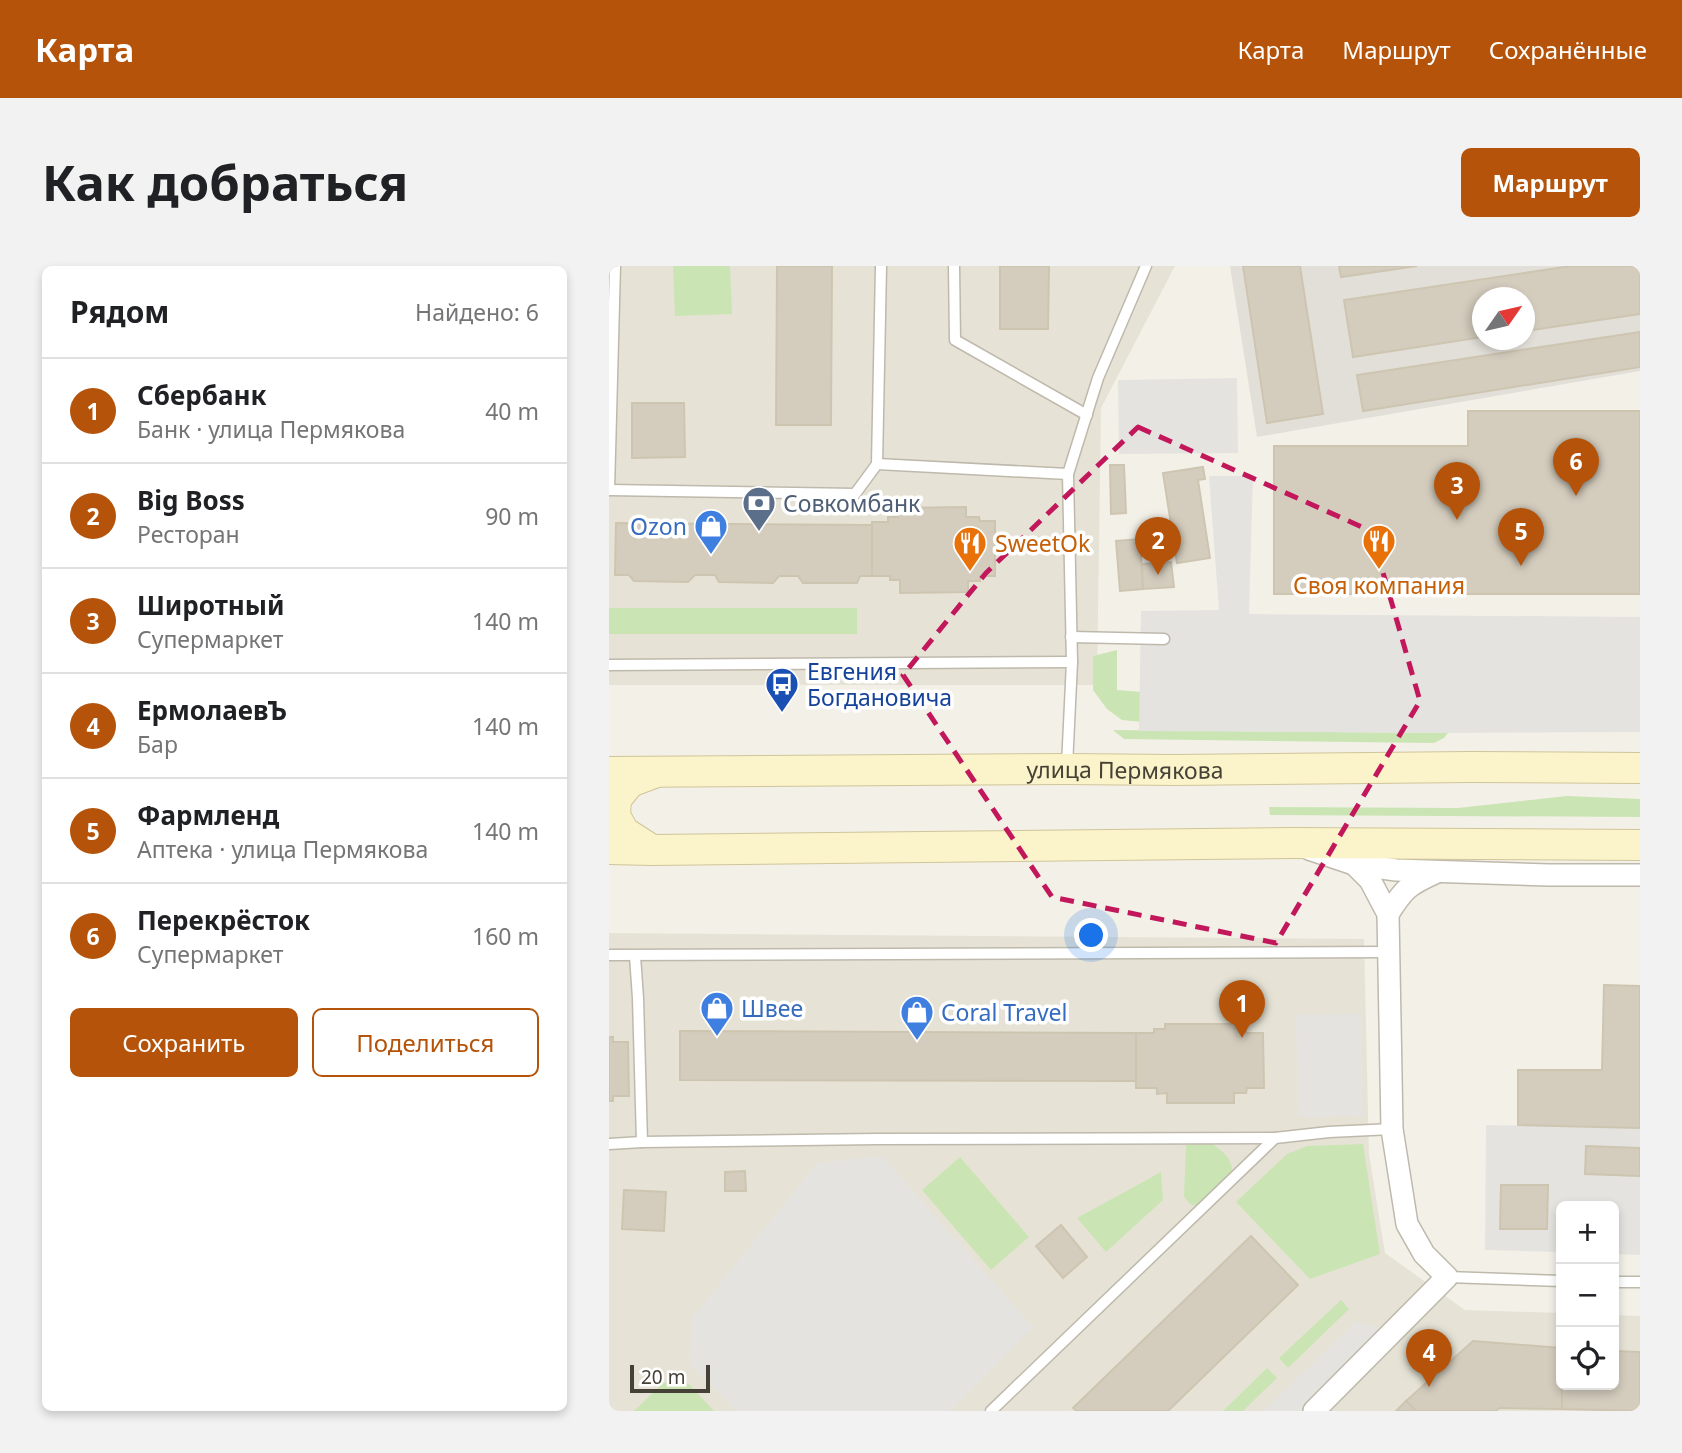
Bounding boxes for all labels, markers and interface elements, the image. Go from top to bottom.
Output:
text: Карта [35,27,134,72]
text: Карта [1237,33,1304,66]
text: Маршрут [1342,33,1451,66]
text: Сохранённые [1489,33,1647,66]
button: Маршрут [1461,148,1640,217]
text: Как добраться [42,149,408,215]
north arrow [1472,287,1535,350]
text: Рядом [70,291,169,332]
text: Найдено: 6 [415,296,539,328]
text: Сбербанк [137,377,266,413]
text: 1 [86,395,100,427]
text: 40 m [485,395,539,427]
text: Банк · улица Пермякова [137,413,405,445]
pin: 6 [1553,438,1599,496]
pin: 3 [1434,462,1480,520]
text: Big Boss [137,482,245,518]
bank icon: Совкомбанк [740,484,778,533]
place label: Совкомбанк [783,487,921,519]
text: 2 [86,500,100,532]
text: 90 m [485,500,539,532]
shop icon: Ozon [692,507,730,556]
pin: 5 [1498,508,1544,566]
place label: Ozon [630,510,687,542]
pin: 2 [1135,517,1181,575]
text: Ресторан [137,518,240,550]
restaurant icon: Своя компания [1360,522,1398,571]
restaurant icon: SweetOk [951,524,989,573]
place label: SweetOk [995,527,1091,559]
place label: Своя компания [1293,569,1465,601]
text: Широтный [137,587,285,623]
text: 3 [86,605,100,637]
text: 140 m [472,605,539,637]
text: Супермаркет [137,623,283,655]
place label: Евгения Богдановича [807,655,952,713]
bus stop icon: Евгения Богдановича [763,665,801,714]
text: ЕрмолаевЪ [137,692,287,728]
text: 4 [86,710,100,742]
text: 140 m [472,710,539,742]
text: Бар [137,728,178,760]
street label: улица Пермякова [1026,753,1224,786]
text: Фармленд [137,797,279,833]
text: 5 [86,815,100,847]
text: 140 m [472,815,539,847]
text: Аптека · улица Пермякова [137,833,428,865]
text: Перекрёсток [137,902,310,938]
your location [1074,918,1108,952]
text: 6 [86,920,100,952]
text: 160 m [472,920,539,952]
text: Супермаркет [137,938,283,970]
pin: 1 [1219,980,1265,1038]
shop icon: Швее [698,989,736,1038]
place label: Швее [741,992,803,1024]
shop icon: Coral Travel [898,993,936,1042]
place label: Coral Travel [941,996,1067,1028]
button: Сохранить [70,1008,298,1077]
button: Поделиться [312,1008,539,1077]
map controls [1556,1201,1619,1390]
button: + [1556,1201,1619,1264]
button: − [1556,1264,1619,1327]
button: locate [1556,1327,1619,1390]
pin: 4 [1406,1329,1452,1387]
scale bar [630,1362,711,1394]
text: 20 m [641,1364,685,1390]

